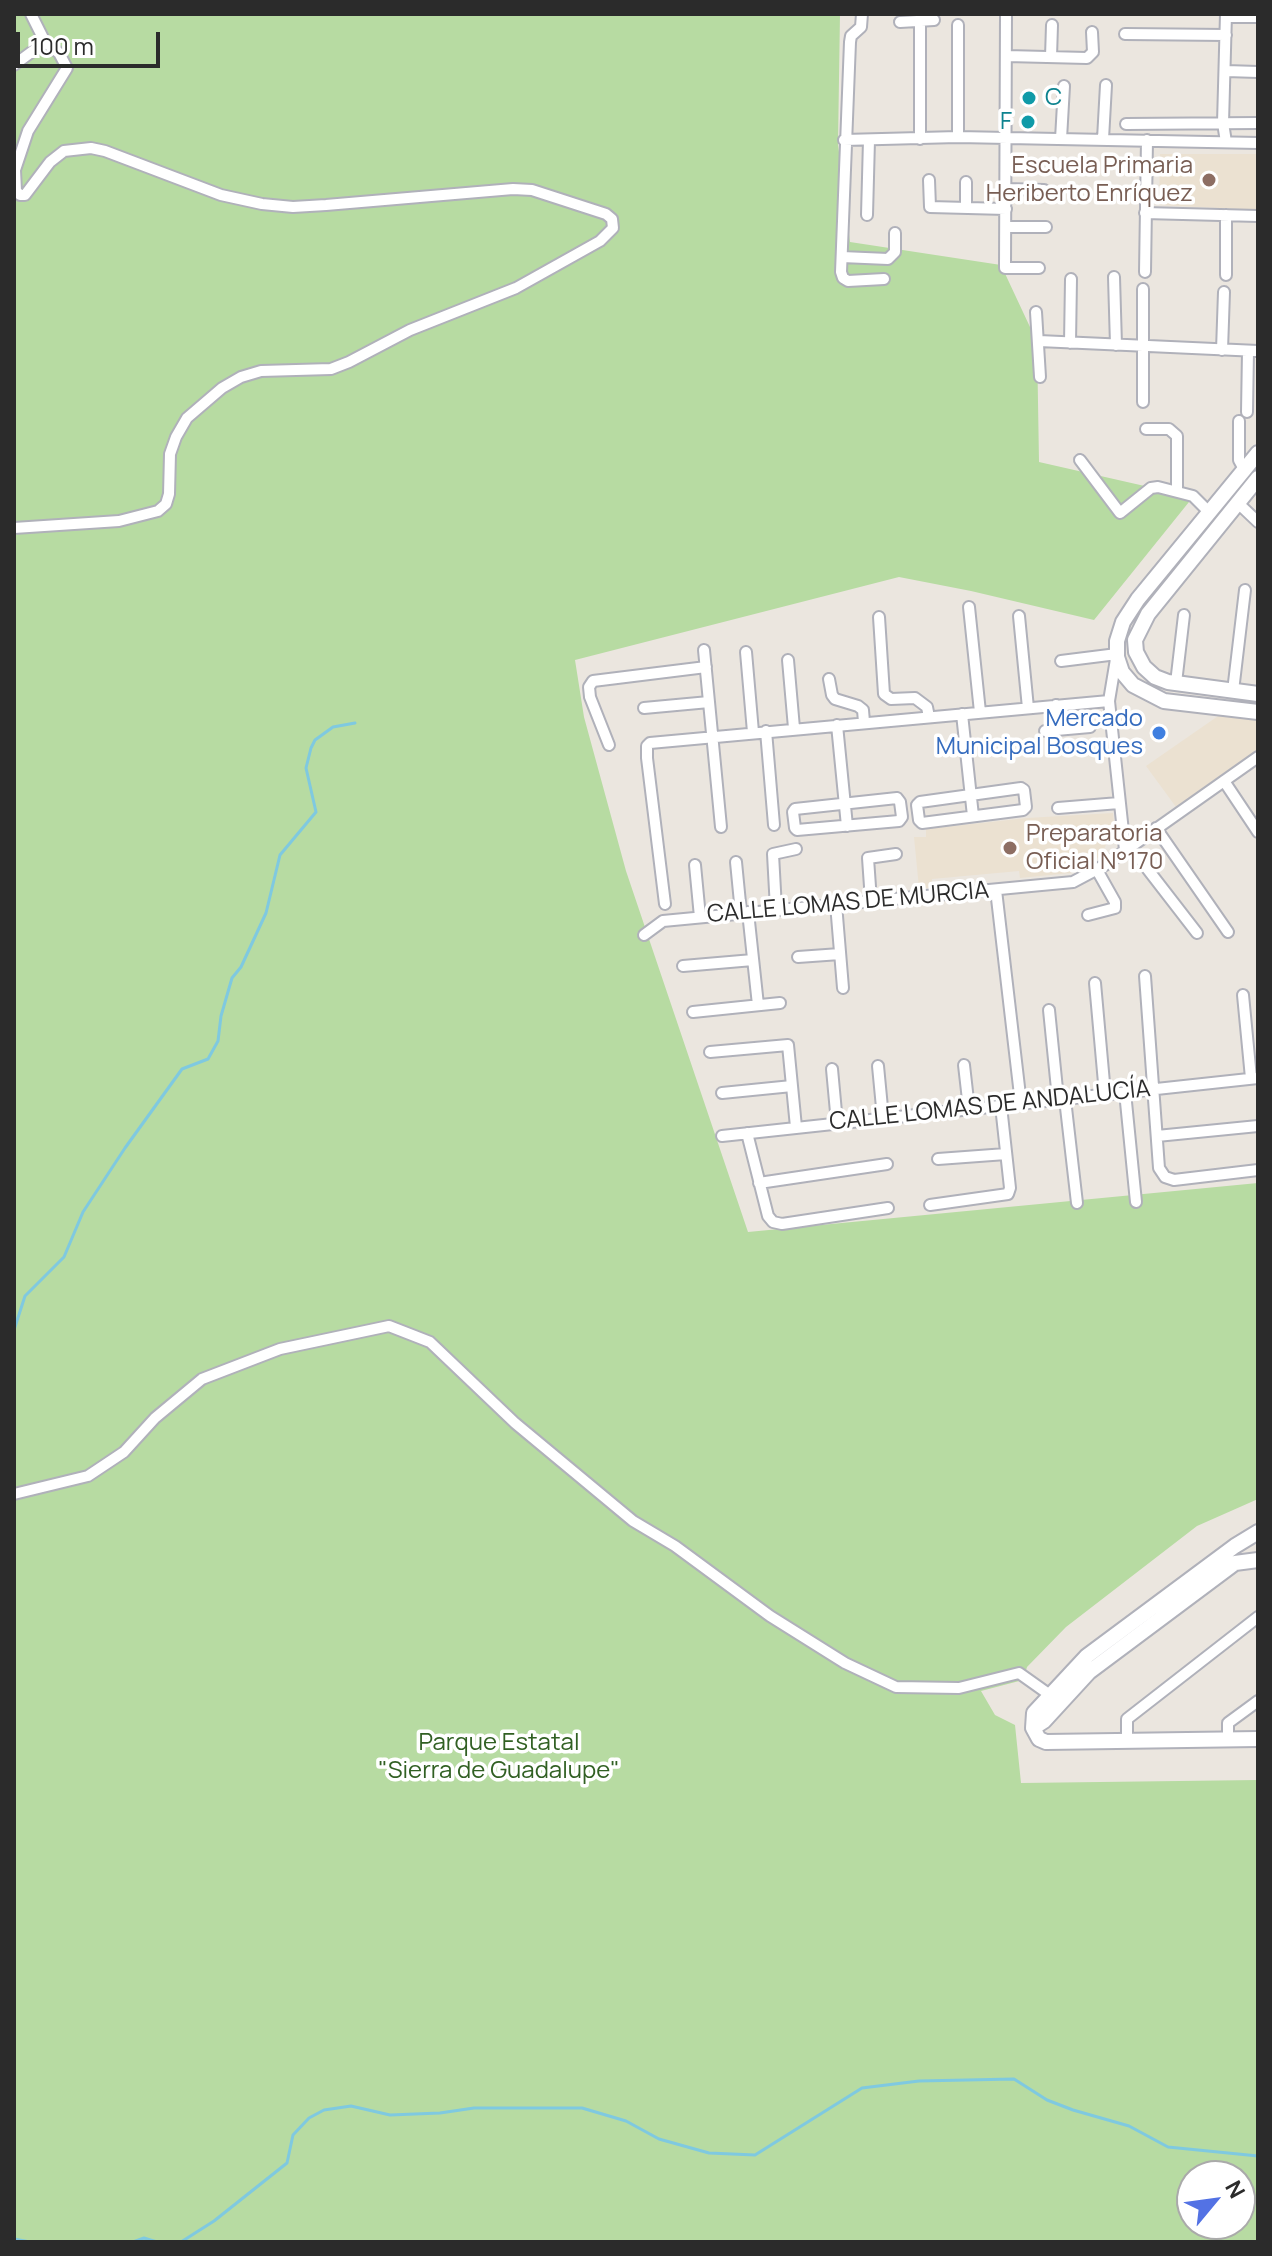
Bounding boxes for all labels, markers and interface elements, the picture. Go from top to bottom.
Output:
scale bar [20,16,164,66]
text: 100 m [30,29,94,62]
place label: C [1045,84,1062,112]
marker: C [1020,89,1038,107]
place label: F [1000,108,1012,136]
marker: F [1019,113,1037,131]
place label: Escuela Primaria Heriberto Enríquez [986,152,1193,208]
marker: Escuela Primaria Heriberto Enríquez [1200,171,1218,189]
place label: Mercado Municipal Bosques [936,705,1143,761]
marker: Mercado Municipal Bosques [1150,724,1168,742]
place label: Preparatoria Oficial N°170 [1026,820,1163,876]
marker: Preparatoria Oficial N°170 [1001,839,1019,857]
street label: CALLE LOMAS DE MURCIA [706,876,990,930]
street label: CALLE LOMAS DE ANDALUCÍA [828,1075,1152,1137]
park label: Parque Estatal "Sierra de Guadalupe" [378,1729,620,1785]
north arrow [1176,2160,1256,2240]
text: N [1218,2175,1252,2204]

